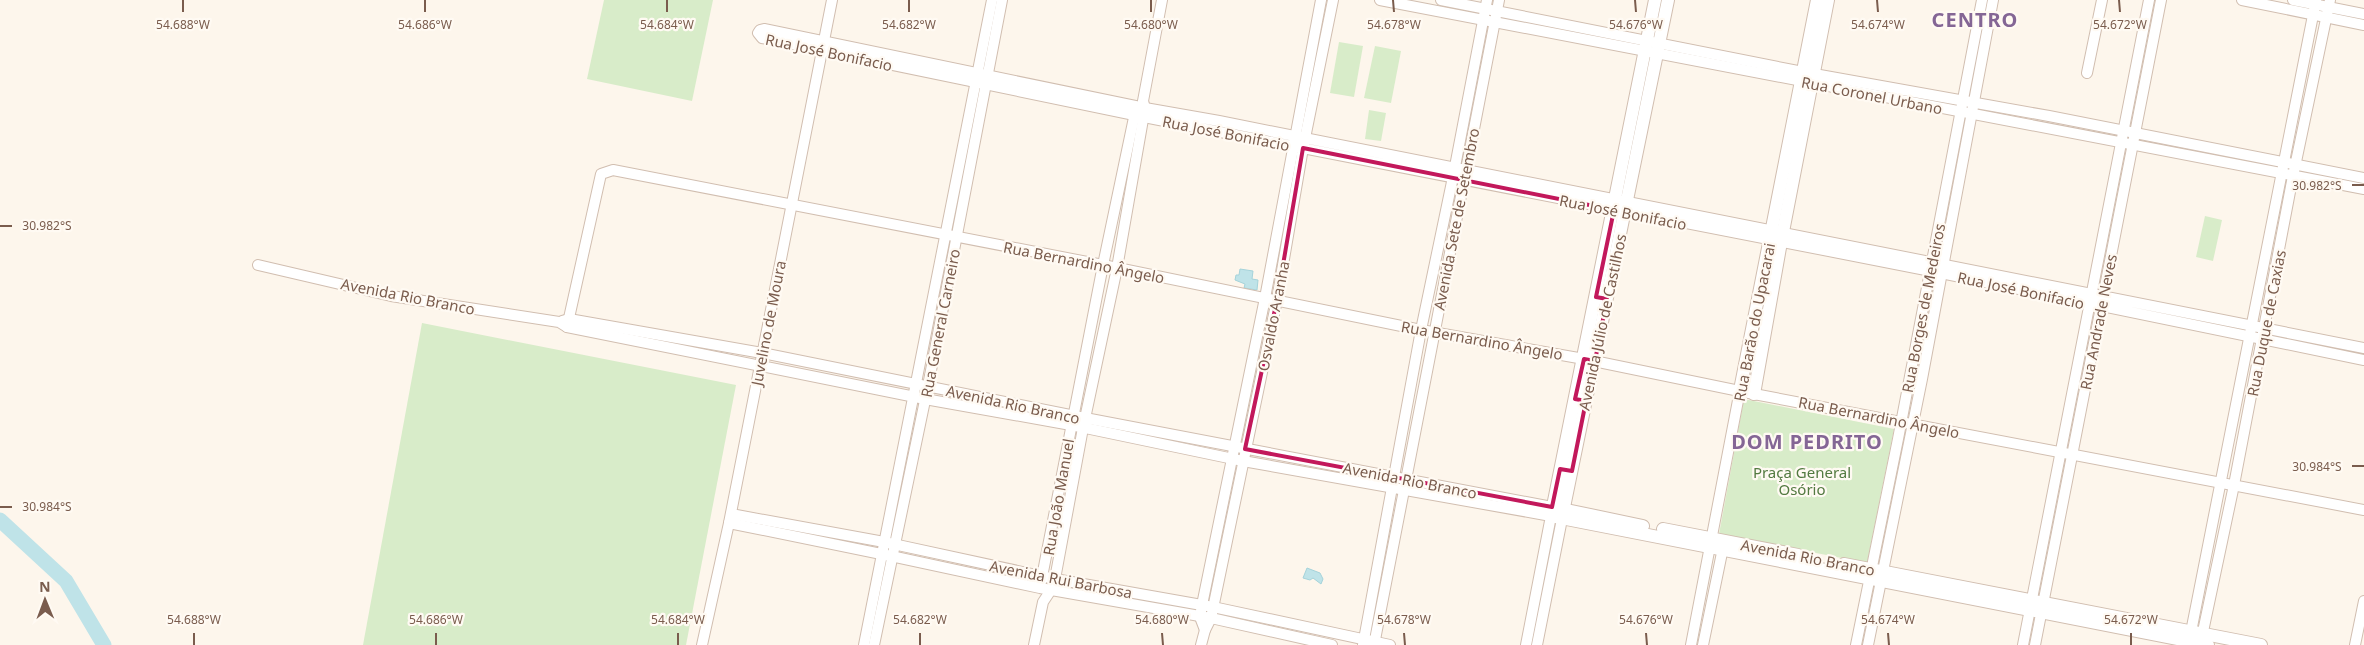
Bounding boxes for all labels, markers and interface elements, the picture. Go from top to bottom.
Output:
district label: CENTRO [1932,6,2018,33]
text: 54.688°W [156,16,210,33]
text: 54.686°W [398,16,452,33]
text: 54.684°W [640,16,694,33]
text: 54.682°W [882,16,936,33]
text: 54.680°W [1124,16,1178,33]
text: 54.678°W [1367,16,1421,33]
text: 54.676°W [1609,16,1663,33]
text: 54.674°W [1851,16,1905,33]
text: 54.672°W [2093,16,2147,33]
street label: Rua José Bonifacio [764,29,894,75]
street label: Rua Coronel Urbano [1800,72,1944,118]
street label: Rua José Bonifacio [1161,111,1291,155]
street label: Avenida Sete de Setembro [1429,126,1483,312]
text: 30.982°S [2292,177,2342,194]
street label: Rua José Bonifacio [1558,190,1688,234]
text: 30.982°S [22,217,72,234]
street label: Rua Borges de Medeiros [1897,222,1949,394]
street label: Avenida Júlio de Castilhos [1574,232,1630,412]
street label: Rua Bernardino Ângelo [1002,237,1166,287]
street label: Rua Barão do Upacarai [1729,241,1779,403]
street label: Rua General Carneiro [916,247,964,399]
street label: Rua Duque de Caxias [2242,248,2290,398]
street label: Rua Andrade Neves [2075,252,2121,392]
street label: Juvelino de Moura [746,259,790,389]
street label: Osvaldo Aranha [1253,259,1293,373]
street label: Rua José Bonifacio [1956,267,2086,313]
street label: Avenida Rio Branco [339,273,477,319]
street label: Rua Bernardino Ângelo [1400,316,1564,364]
street label: Avenida Rio Branco [944,380,1082,428]
street label: Rua Bernardino Ângelo [1797,392,1961,442]
district label: DOM PEDRITO [1731,428,1883,455]
street label: Rua João Manuel [1038,437,1078,557]
street label: Avenida Rio Branco [1341,457,1479,503]
text: 30.984°S [2292,458,2342,475]
park label: Praça General Osório [1753,462,1851,499]
text: 30.984°S [22,498,72,515]
street label: Avenida Rio Branco [1739,534,1877,580]
street label: Avenida Rui Barbosa [988,555,1134,603]
north arrow [20,575,70,625]
text: N [39,577,51,596]
text: 54.688°W [167,611,221,628]
text: 54.686°W [409,611,463,628]
text: 54.684°W [651,611,705,628]
text: 54.682°W [893,611,947,628]
text: 54.680°W [1135,611,1189,628]
text: 54.678°W [1377,611,1431,628]
text: 54.676°W [1619,611,1673,628]
text: 54.674°W [1861,611,1915,628]
text: 54.672°W [2104,611,2158,628]

